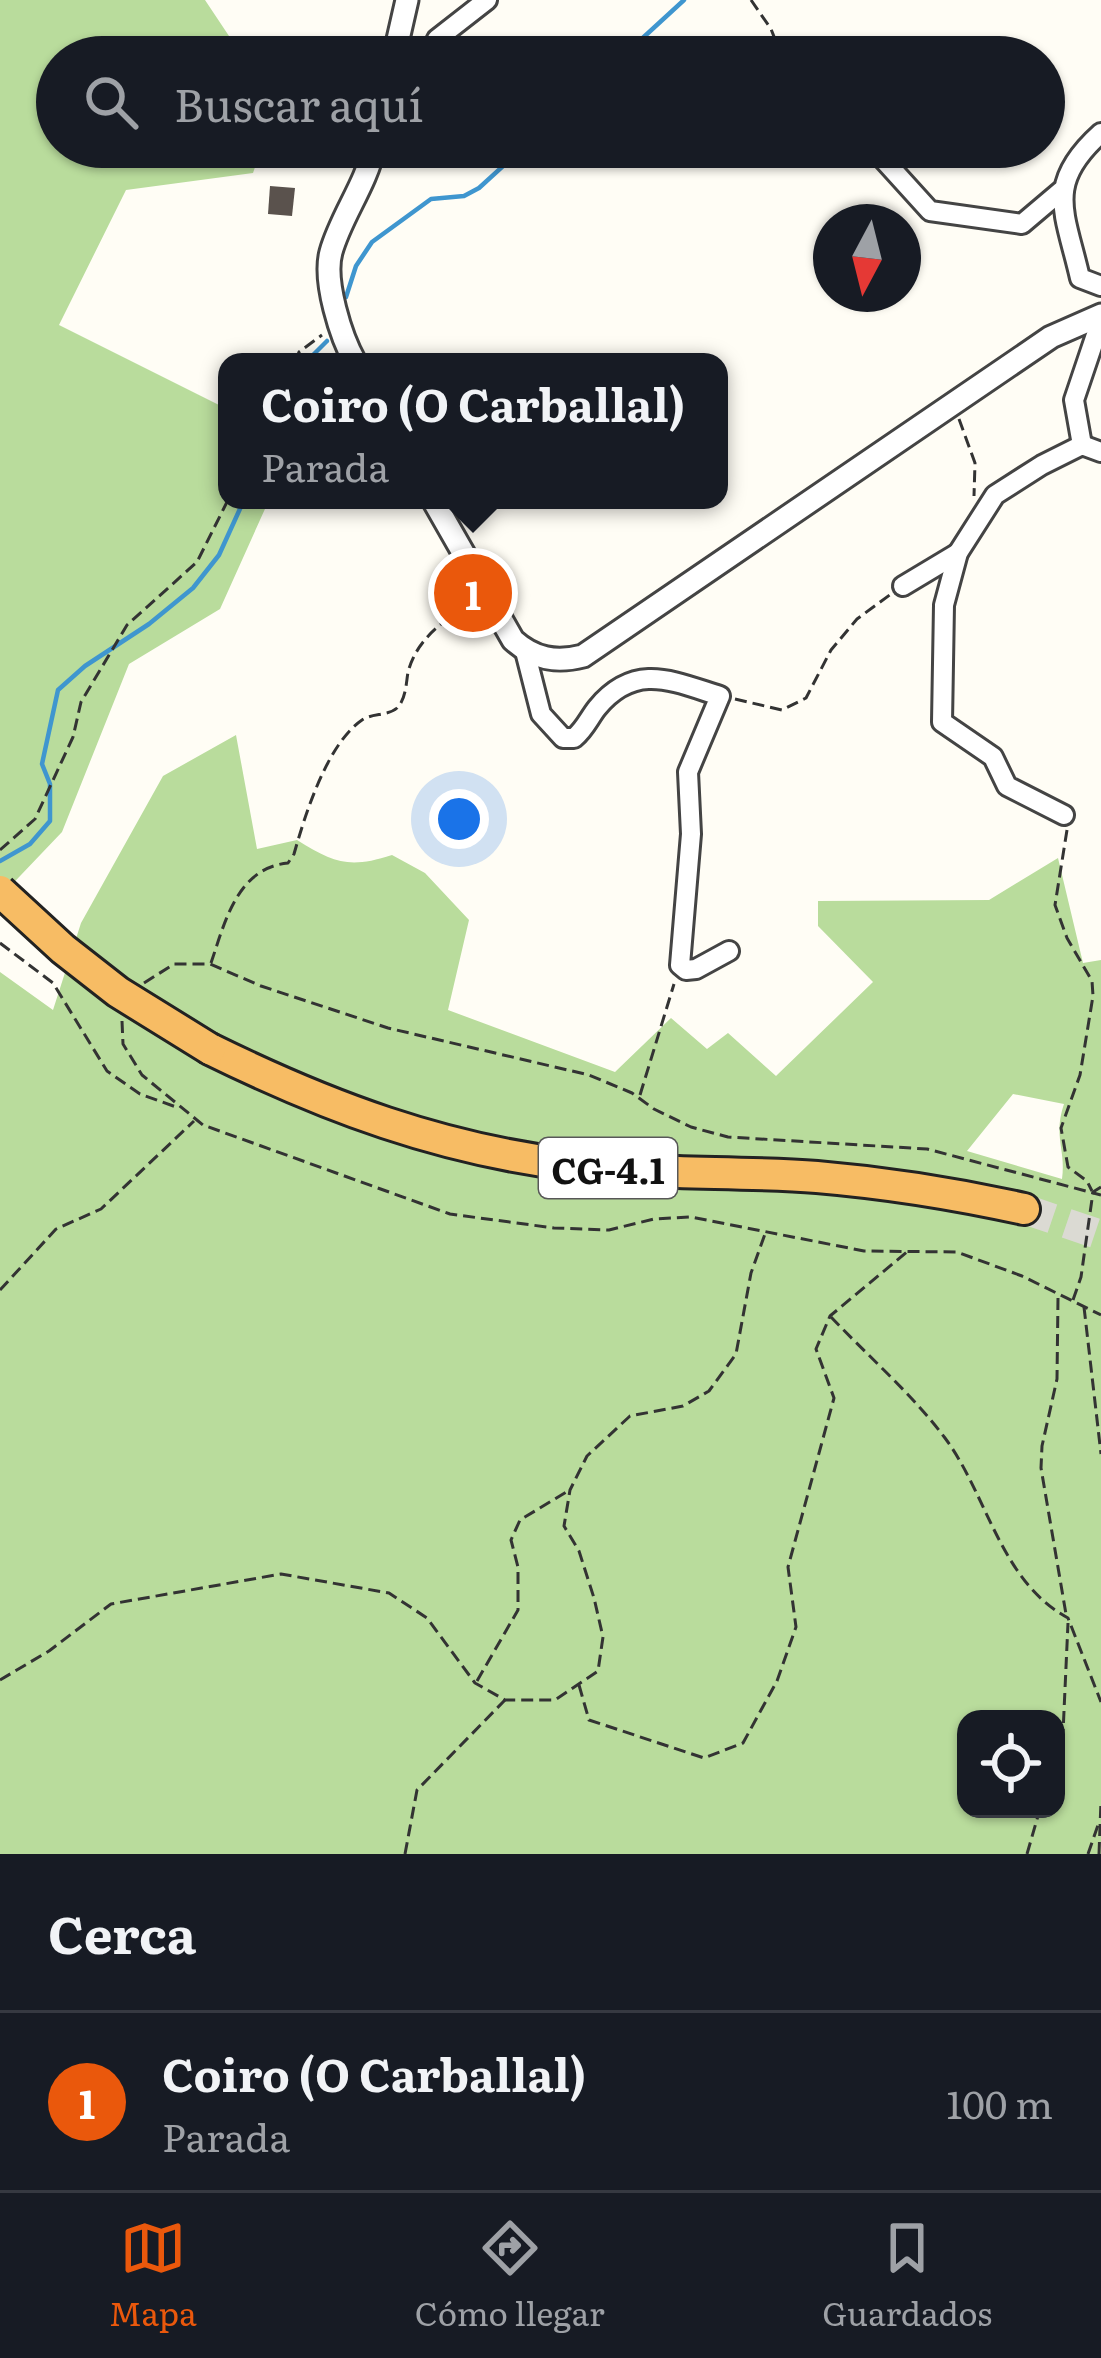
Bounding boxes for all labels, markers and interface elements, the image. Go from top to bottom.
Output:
search box [36,36,1065,168]
icon: search [78,69,144,135]
text: Buscar aquí [174,69,423,136]
north arrow [813,204,921,312]
popup [218,353,728,509]
text: Coiro (O Carballal) [261,369,685,436]
text: Parada [261,436,389,494]
pin: 1 [434,548,512,638]
your location [429,789,489,849]
road number: CG-4.1 [539,1138,677,1198]
map controls [957,1710,1065,1818]
button: locate [957,1710,1065,1818]
text: Cerca [48,1894,196,1970]
text: Coiro (O Carballal) [162,2039,586,2106]
text: 1 [79,2073,95,2131]
text: 100 m [946,2073,1053,2131]
text: Parada [162,2106,290,2164]
tab: Mapa [109,2215,197,2336]
tab: Cómo llegar [415,2215,605,2336]
tab: Guardados [822,2215,992,2336]

